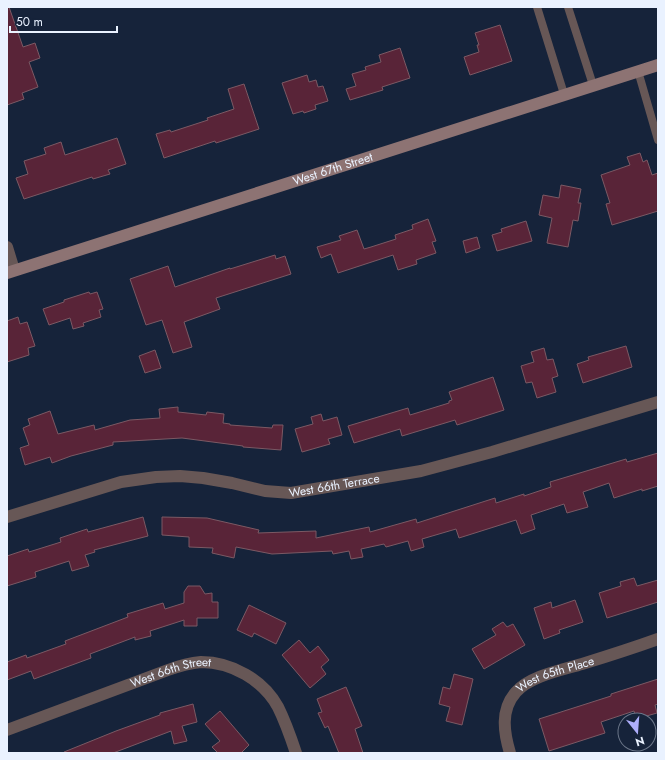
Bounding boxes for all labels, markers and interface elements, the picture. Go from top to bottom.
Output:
scale bar [10,8,117,34]
text: 50 m [16,13,43,31]
street label: West 67th Street [290,148,375,190]
street label: West 66th Terrace [288,469,381,502]
street label: West 65th Place [512,652,596,697]
street label: West 66th Street [128,653,212,692]
north arrow [617,712,657,752]
text: N [633,733,646,750]

